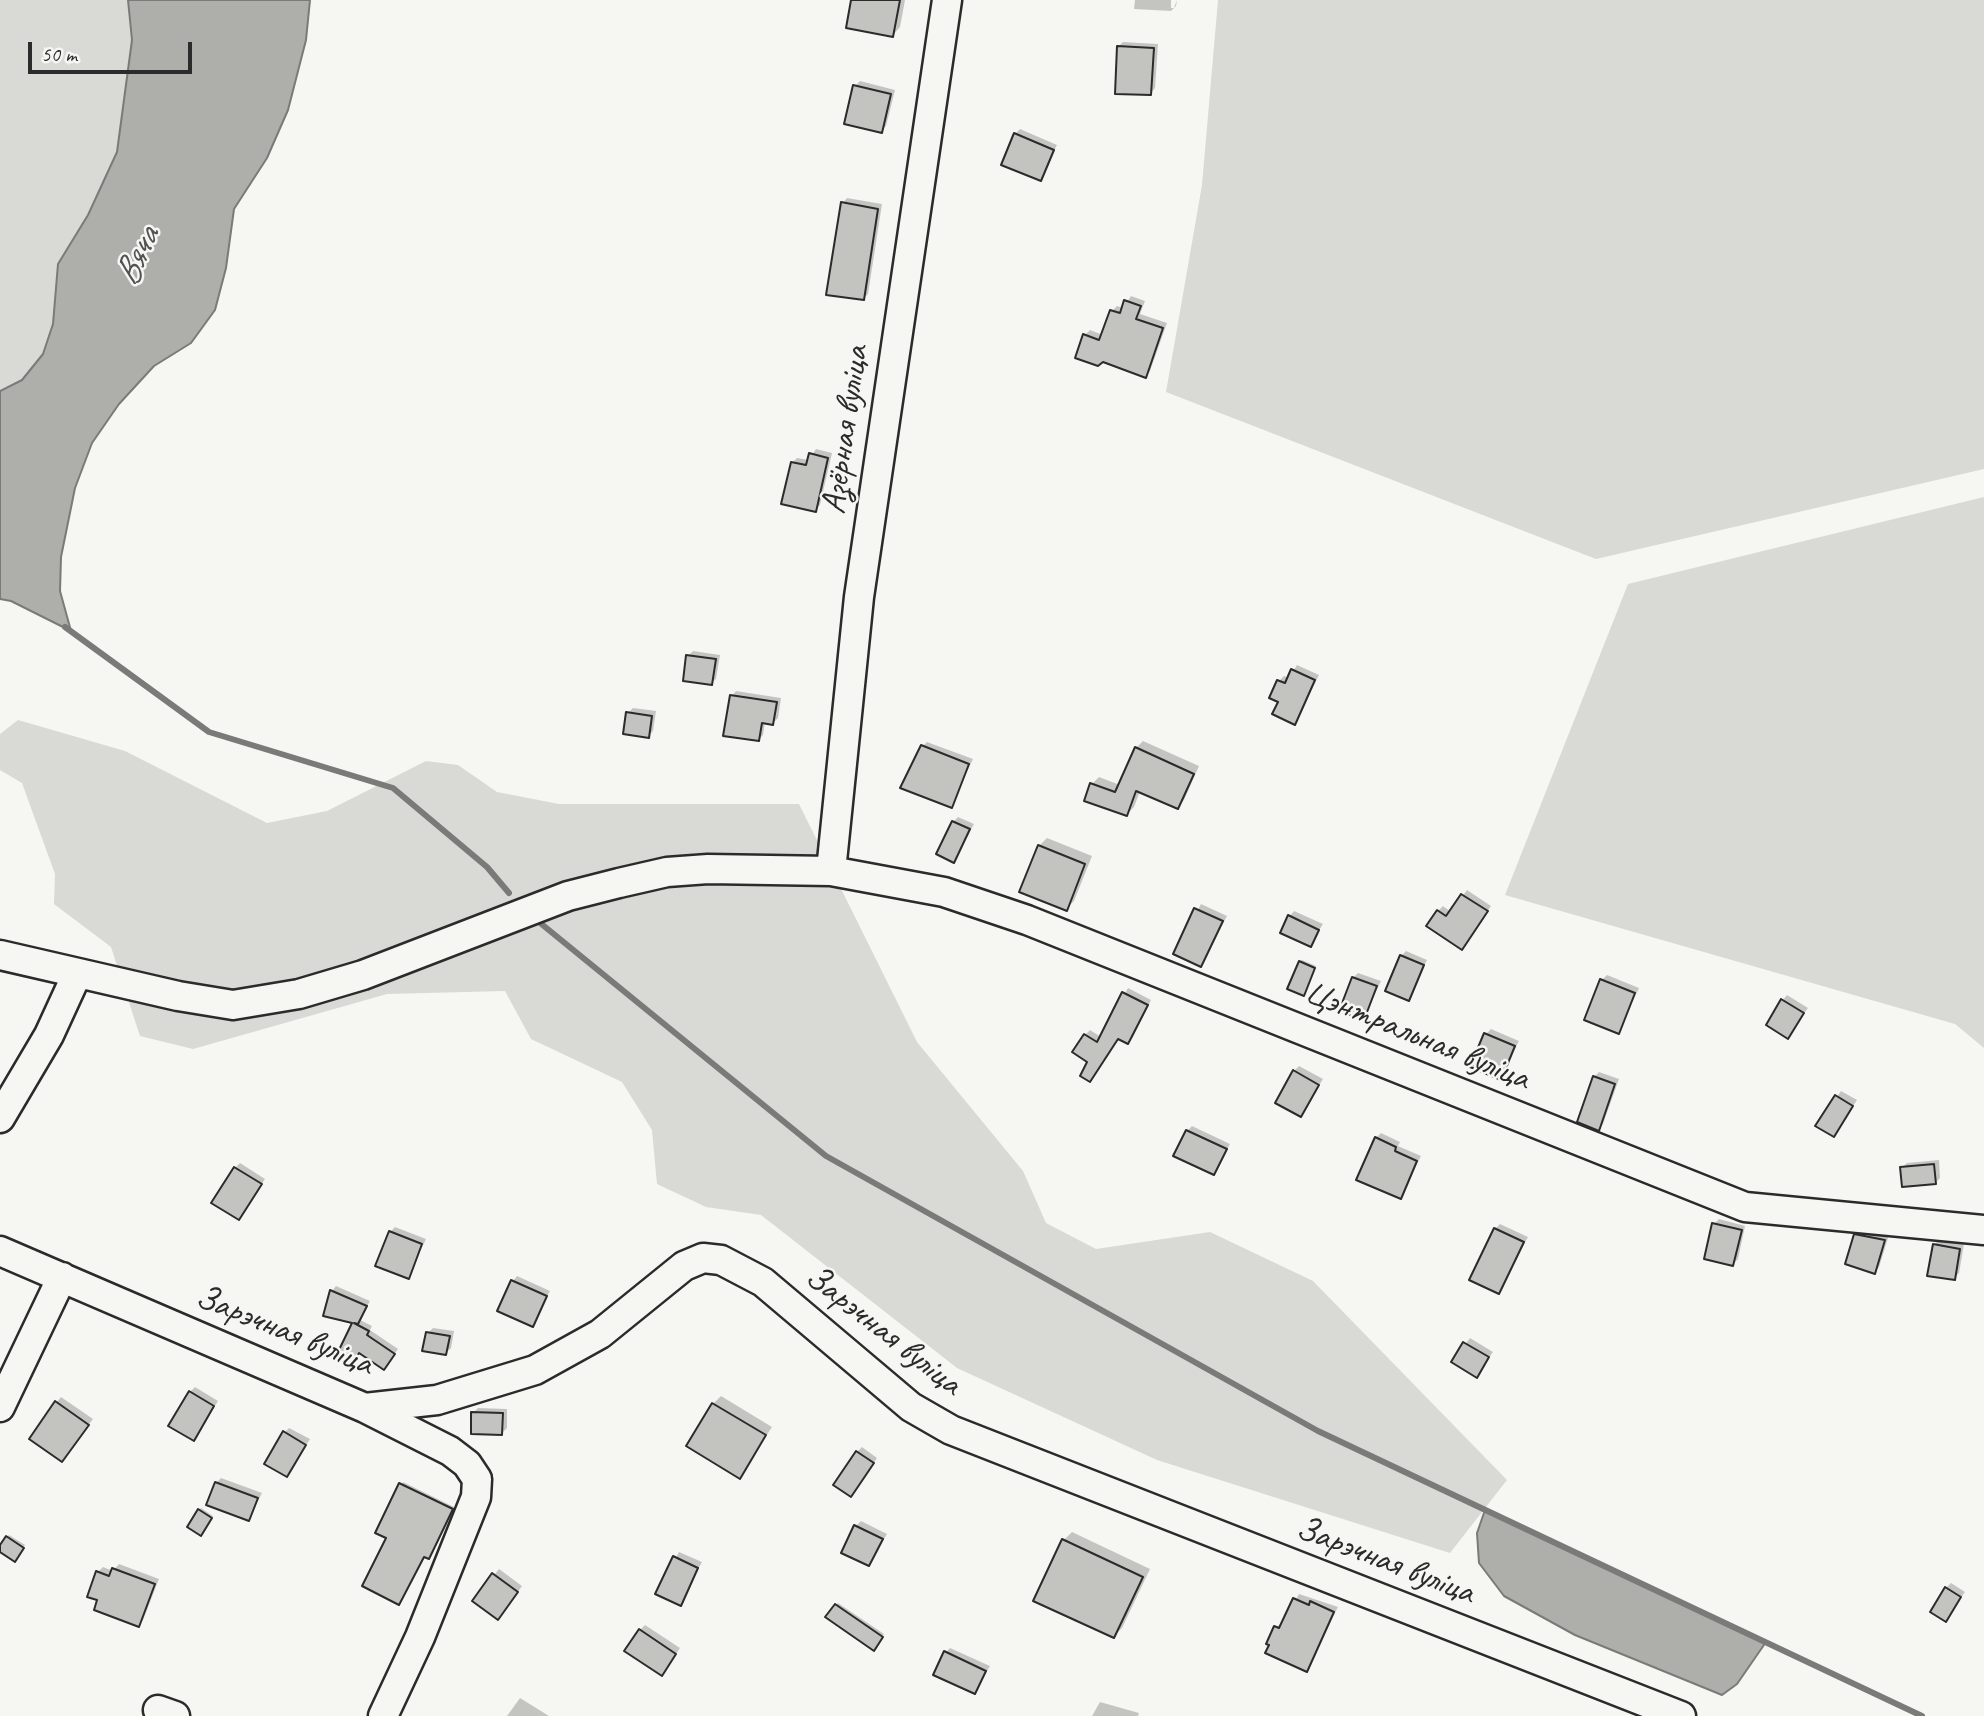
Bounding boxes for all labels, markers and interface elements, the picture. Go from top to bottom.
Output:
scale bar [32,28,196,72]
text: 50 m [41,41,77,67]
water label: Вяча [105,221,171,293]
street label: Азёрная вуліца [813,343,879,517]
street label: Цэнтральная вуліца [1298,972,1536,1100]
street label: Зарэчная вуліца [796,1257,970,1405]
street label: Зарэчная вуліца [189,1276,379,1386]
street label: Зарэчная вуліца [1290,1508,1480,1614]

